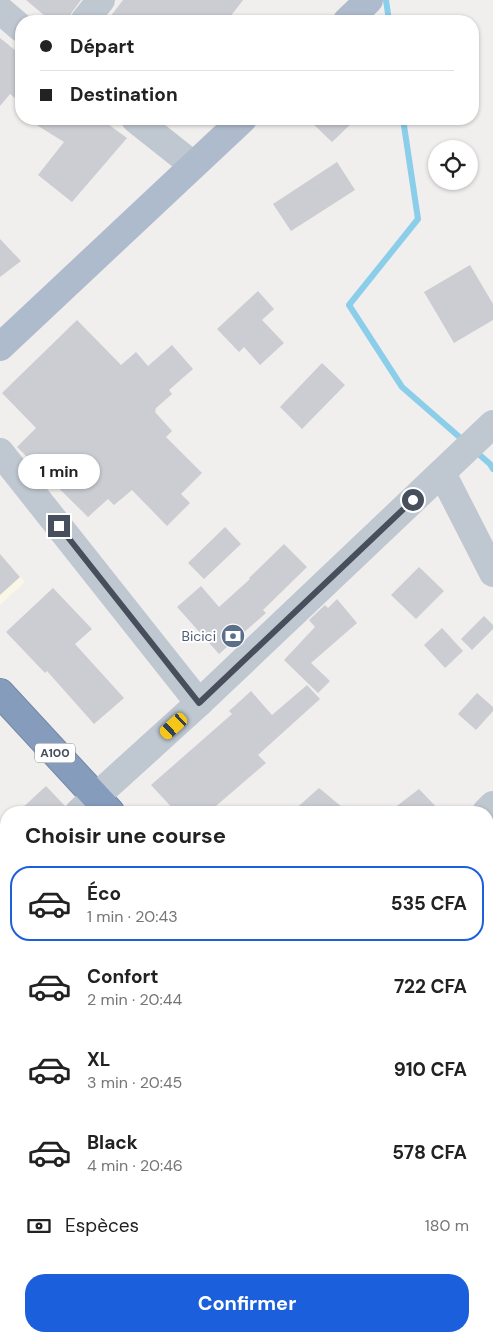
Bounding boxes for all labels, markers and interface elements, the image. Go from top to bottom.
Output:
text: Départ [70,34,134,59]
text: Destination [70,82,178,107]
map controls [428,140,478,190]
button: locate [428,140,478,190]
callout: 1 min [18,454,100,488]
text: 1 min [40,461,78,482]
route start [402,489,424,511]
route end [48,515,70,537]
bank icon: Bicici [220,623,246,649]
place label: Bicici [181,627,216,645]
car [157,710,190,742]
road number: A100 [35,744,75,762]
text: Choisir une course [25,821,226,850]
icon: car [27,881,72,926]
text: Éco [87,881,121,906]
text: 535 CFA [391,891,467,916]
text: 1 min · 20:43 [87,906,178,927]
icon: car [27,964,72,1009]
text: Confort [87,964,159,989]
text: 722 CFA [394,974,467,999]
text: 2 min · 20:44 [87,989,182,1010]
icon: car [27,1047,72,1092]
text: XL [87,1047,110,1072]
text: 910 CFA [394,1057,467,1082]
text: 3 min · 20:45 [87,1072,182,1093]
icon: car [27,1130,72,1175]
text: Black [87,1130,138,1155]
text: 578 CFA [392,1140,467,1165]
text: 4 min · 20:46 [87,1155,183,1176]
icon: cash [25,1212,53,1240]
text: Espèces [65,1213,139,1238]
text: 180 m [425,1215,469,1236]
button: Confirmer [25,1274,469,1332]

